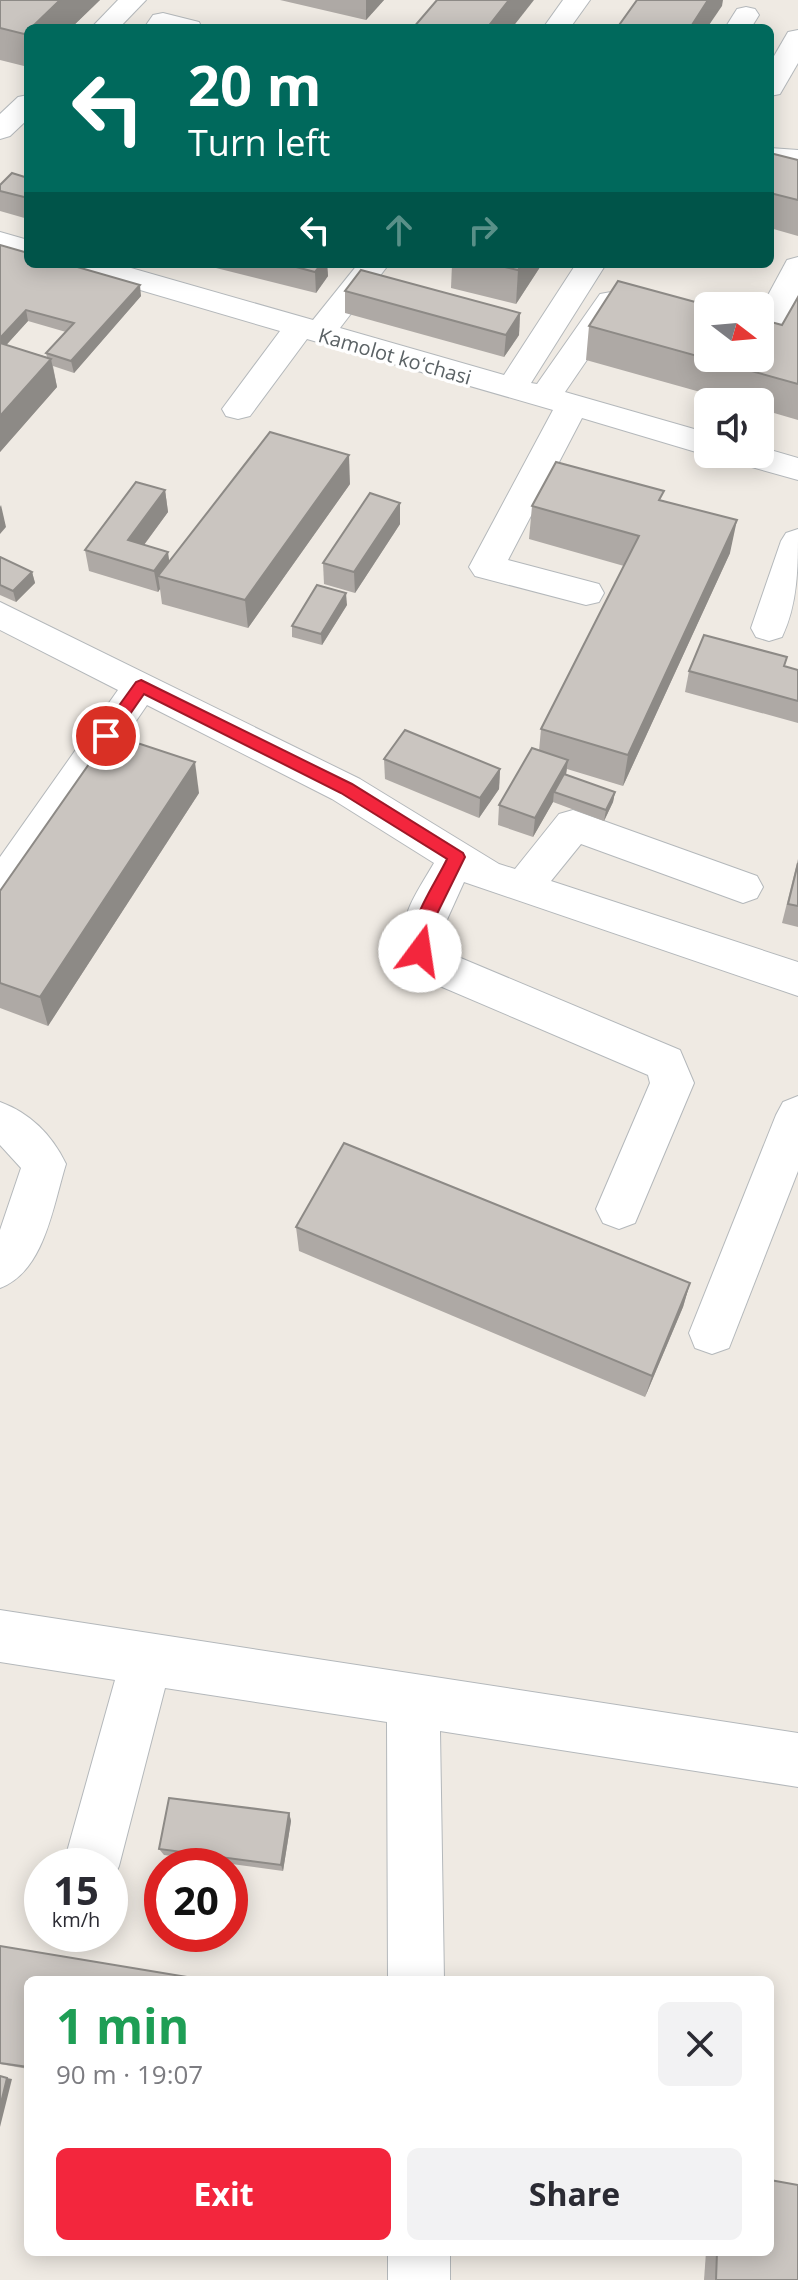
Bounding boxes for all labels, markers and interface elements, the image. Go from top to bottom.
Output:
text: 20 m [188,46,322,122]
icon: left [56,56,160,160]
text: Turn left [188,118,330,167]
icon: left [293,208,337,252]
icon: ahead [377,208,421,252]
icon: right [461,208,505,252]
north arrow [694,292,774,372]
map controls [694,292,774,468]
street label: Kamolot koʻchasi [315,321,475,391]
button: sound [694,388,774,468]
pin [72,702,140,770]
icon: arrive [84,714,128,758]
position arrow [378,909,462,993]
speed limit sign: 20 [144,1848,248,1952]
text: 15 [53,1862,99,1917]
text: km/h [52,1906,100,1933]
text: 1 min [56,1993,189,2058]
button: close [658,2002,742,2086]
text: 90 m · 19:07 [56,2056,203,2092]
button: Exit [56,2148,391,2240]
button: Share [407,2148,742,2240]

